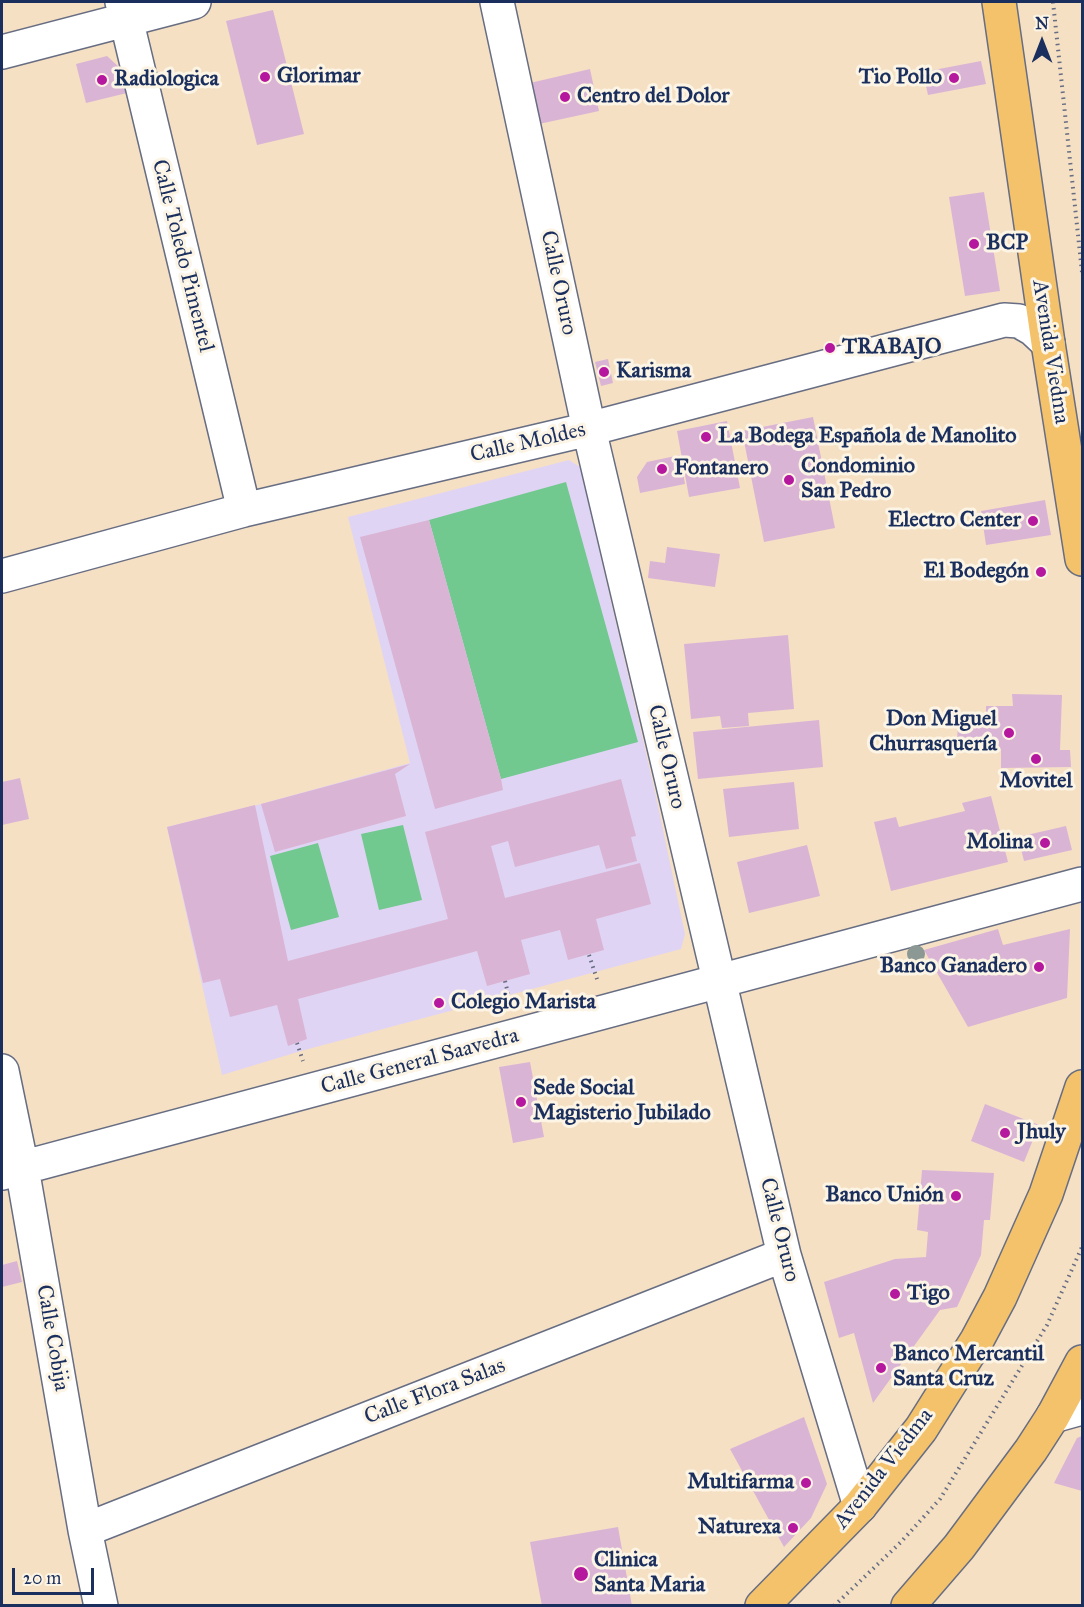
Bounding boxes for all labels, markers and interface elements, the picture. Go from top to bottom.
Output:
north arrow [1012,12,1072,72]
text: N [1035,14,1049,33]
place label: Glorimar [277,64,360,90]
place label: Tio Pollo [859,65,942,91]
place label: Radiologica [114,67,219,93]
marker: Glorimar [258,70,272,84]
marker: Tio Pollo [947,71,961,85]
marker: Radiologica [95,73,109,87]
place label: Centro del Dolor [577,84,730,110]
marker: Centro del Dolor [558,90,572,104]
street label: Calle Toledo Pimentel [145,157,219,355]
street label: Calle Oruro [534,228,582,338]
place label: BCP [986,231,1028,257]
marker: BCP [967,237,981,251]
street label: Avenida Viedma [1026,278,1074,426]
place label: TRABAJO [842,335,942,361]
marker: TRABAJO [823,341,837,355]
place label: Karisma [616,359,691,385]
marker: Karisma [597,365,611,379]
street label: Calle Moldes [468,417,588,469]
place label: La Bodega Española de Manolito [718,424,1017,450]
marker: La Bodega Española de Manolito [699,430,713,444]
place label: Condominio San Pedro [801,454,915,506]
place label: Fontanero [674,456,768,482]
marker: Fontanero [655,462,669,476]
marker: Condominio San Pedro [782,473,796,487]
place label: Electro Center [888,508,1021,534]
marker: Electro Center [1026,514,1040,528]
place label: El Bodegón [923,559,1029,585]
marker: El Bodegón [1034,565,1048,579]
street label: Calle Oruro [641,702,691,812]
place label: Don Miguel Churrasquería [869,707,997,758]
marker: Don Miguel Churrasquería [1002,726,1016,740]
marker: Movitel [1029,752,1043,766]
place label: Movitel [1000,769,1072,795]
place label: Molina [966,830,1033,856]
marker: Molina [1038,836,1052,850]
place label: Banco Ganadero [880,954,1027,980]
marker: Banco Ganadero [1032,960,1046,974]
place label: Colegio Marista [451,990,596,1016]
marker: Colegio Marista [432,996,446,1010]
street label: Calle General Saavedra [318,1023,522,1101]
place label: Sede Social Magisterio Jubilado [533,1076,711,1128]
marker: Sede Social Magisterio Jubilado [514,1095,528,1109]
place label: Jhuly [1017,1120,1066,1146]
marker: Jhuly [998,1126,1012,1140]
street label: Calle Oruro [753,1175,805,1285]
place label: Banco Unión [825,1183,944,1209]
marker: Banco Unión [949,1189,963,1203]
place label: Tigo [907,1281,950,1307]
street label: Calle Cobija [30,1283,74,1393]
marker: Tigo [888,1287,902,1301]
place label: Banco Mercantil Santa Cruz [893,1342,1044,1394]
street label: Calle Flora Salas [361,1353,509,1431]
marker: Banco Mercantil Santa Cruz [874,1361,888,1375]
street label: Avenida Viedma [829,1404,939,1534]
place label: Multifarma [687,1470,794,1496]
marker: Multifarma [799,1476,813,1490]
place label: Naturexa [698,1515,781,1541]
marker: Naturexa [786,1521,800,1535]
place label: Clinica Santa Maria [594,1548,705,1600]
scale bar [15,1556,98,1594]
marker: Clinica Santa Maria [572,1565,590,1583]
text: 20 m [23,1567,61,1589]

